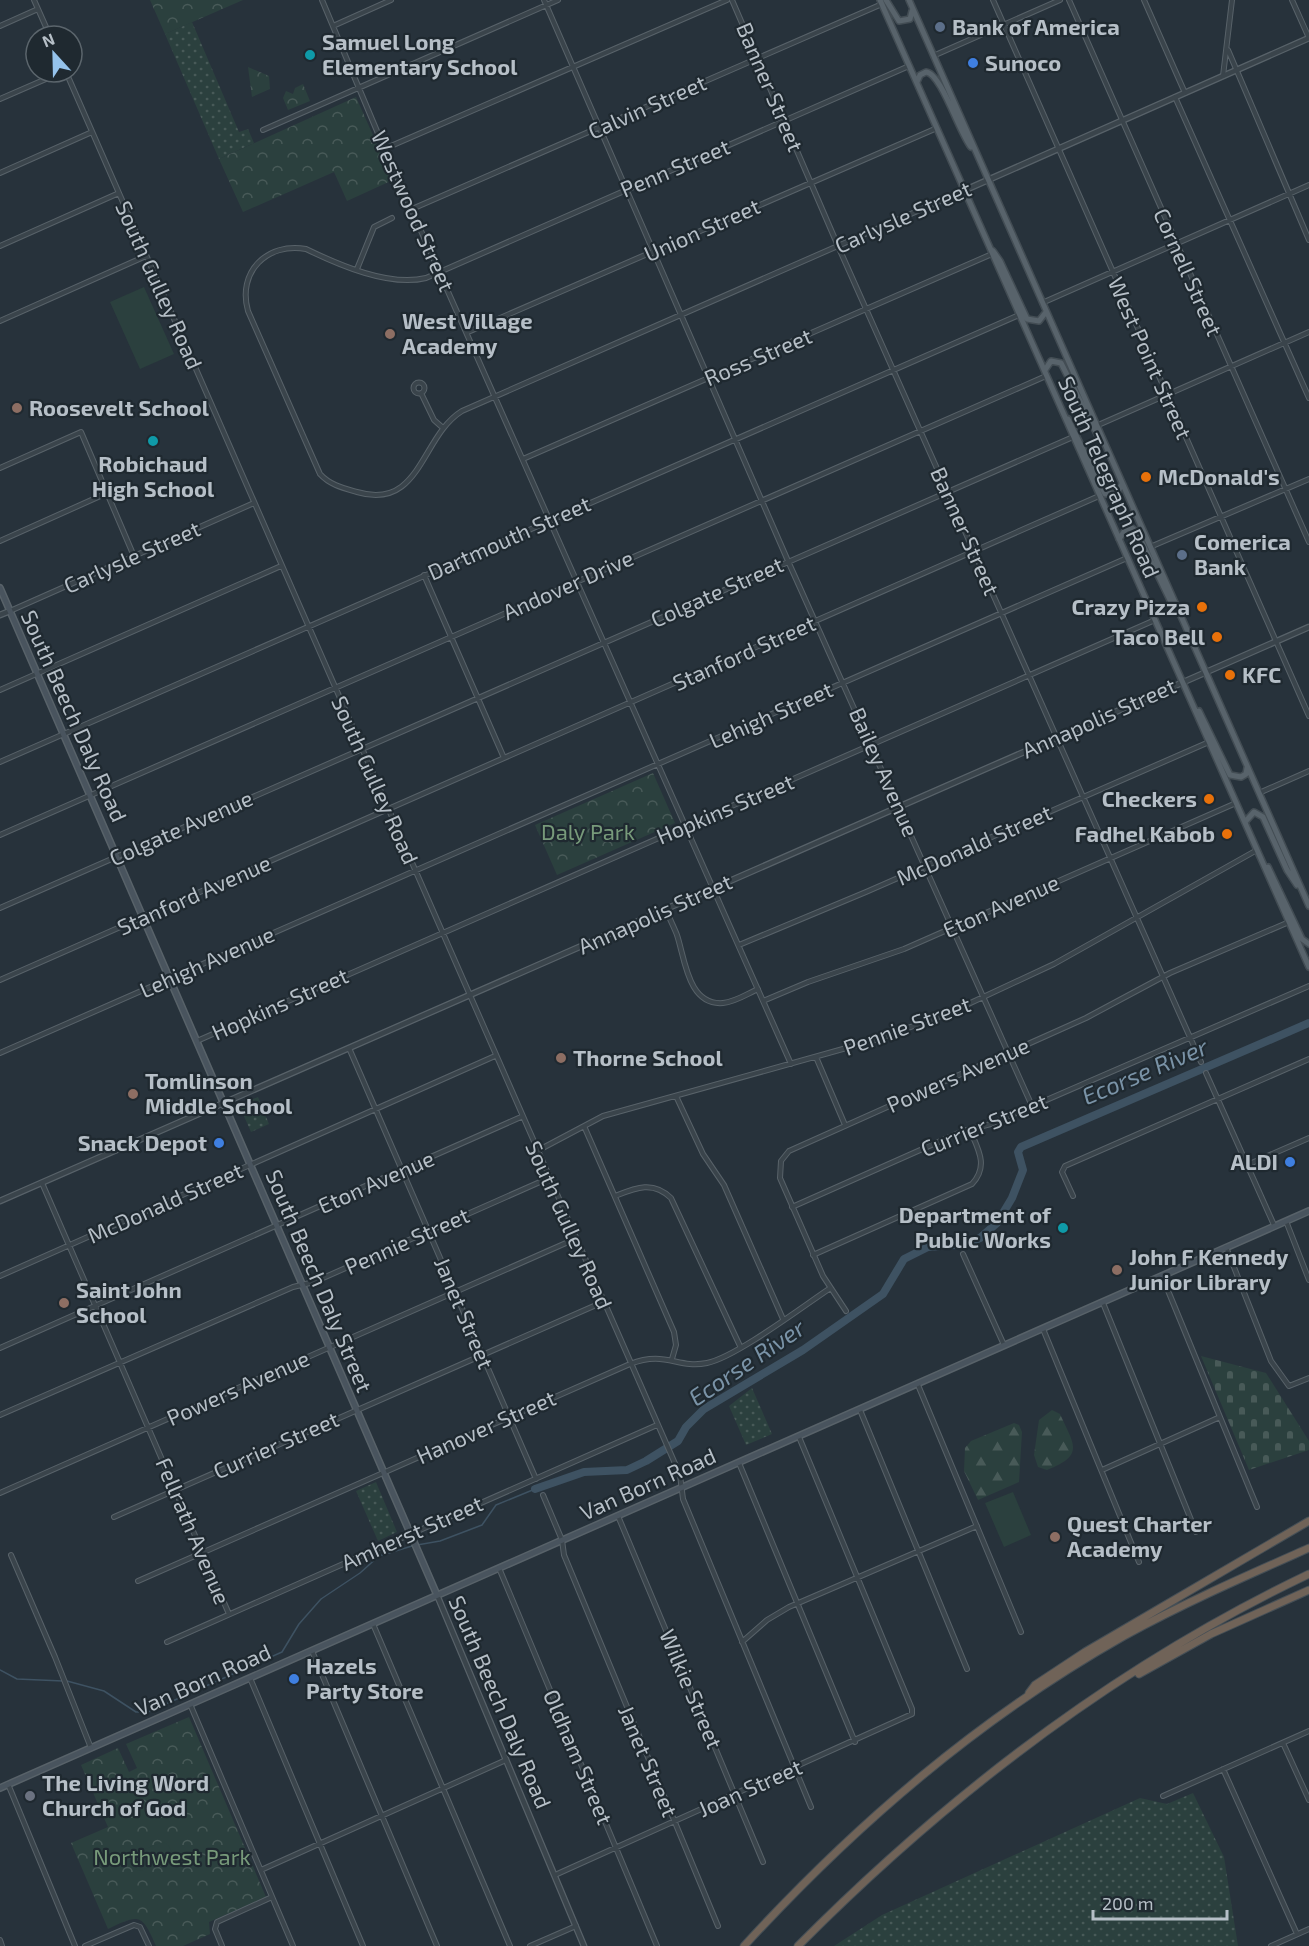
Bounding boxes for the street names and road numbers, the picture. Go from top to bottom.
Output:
street label: Banner Street [732,18,810,155]
street label: Calvin Street [583,68,710,144]
street label: Westwood Street [367,126,461,295]
street label: Penn Street [616,132,733,202]
street label: Carlysle Street [830,174,975,258]
street label: Union Street [640,192,764,266]
street label: South Gulley Road [111,196,209,373]
street label: Cornell Street [1149,204,1229,339]
street label: West Point Street [1103,272,1198,443]
street label: Ross Street [700,322,815,390]
street label: South Telegraph Road [1054,372,1166,581]
street label: Banner Street [926,462,1006,599]
street label: Dartmouth Street [423,490,594,585]
street label: Carlysle Street [59,514,204,598]
street label: Andover Drive [498,544,637,624]
street label: Colgate Street [646,550,787,632]
street label: South Beech Daly Road [17,606,133,825]
street label: Stanford Street [668,609,819,695]
street label: Annapolis Street [1018,671,1180,763]
street label: Lehigh Street [705,675,836,753]
street label: South Gulley Road [327,691,425,868]
street label: Bailey Avenue [845,703,925,840]
street label: Hopkins Street [652,767,797,849]
street label: Colgate Avenue [105,784,256,870]
street label: McDonald Street [892,798,1055,890]
street label: Stanford Avenue [113,849,274,940]
street label: Annapolis Street [574,867,736,959]
street label: Eton Avenue [939,868,1063,942]
street label: Lehigh Avenue [135,920,278,1002]
street label: Hopkins Street [207,961,352,1045]
street label: Pennie Street [839,990,974,1060]
street label: Powers Avenue [882,1031,1033,1117]
street label: Currier Street [916,1087,1051,1161]
street label: South Gulley Road [521,1136,619,1313]
street label: Eton Avenue [314,1144,438,1218]
street label: McDonald Street [83,1156,246,1248]
street label: South Beech Daly Street [261,1165,379,1396]
street label: Pennie Street [340,1201,473,1279]
street label: Janet Street [430,1253,500,1372]
street label: Powers Avenue [162,1344,313,1430]
street label: Hanover Street [412,1384,559,1468]
street label: Currier Street [209,1405,342,1483]
street label: Van Born Road [576,1442,720,1525]
street label: Fellrath Avenue [151,1453,236,1608]
street label: Amherst Street [337,1489,486,1575]
street label: South Beech Daly Road [444,1591,558,1812]
street label: Wilkie Street [655,1625,729,1752]
street label: Van Born Road [131,1638,275,1721]
street label: Oldham Street [539,1685,619,1828]
street label: Janet Street [614,1701,684,1820]
street label: Joan Street [694,1753,806,1822]

